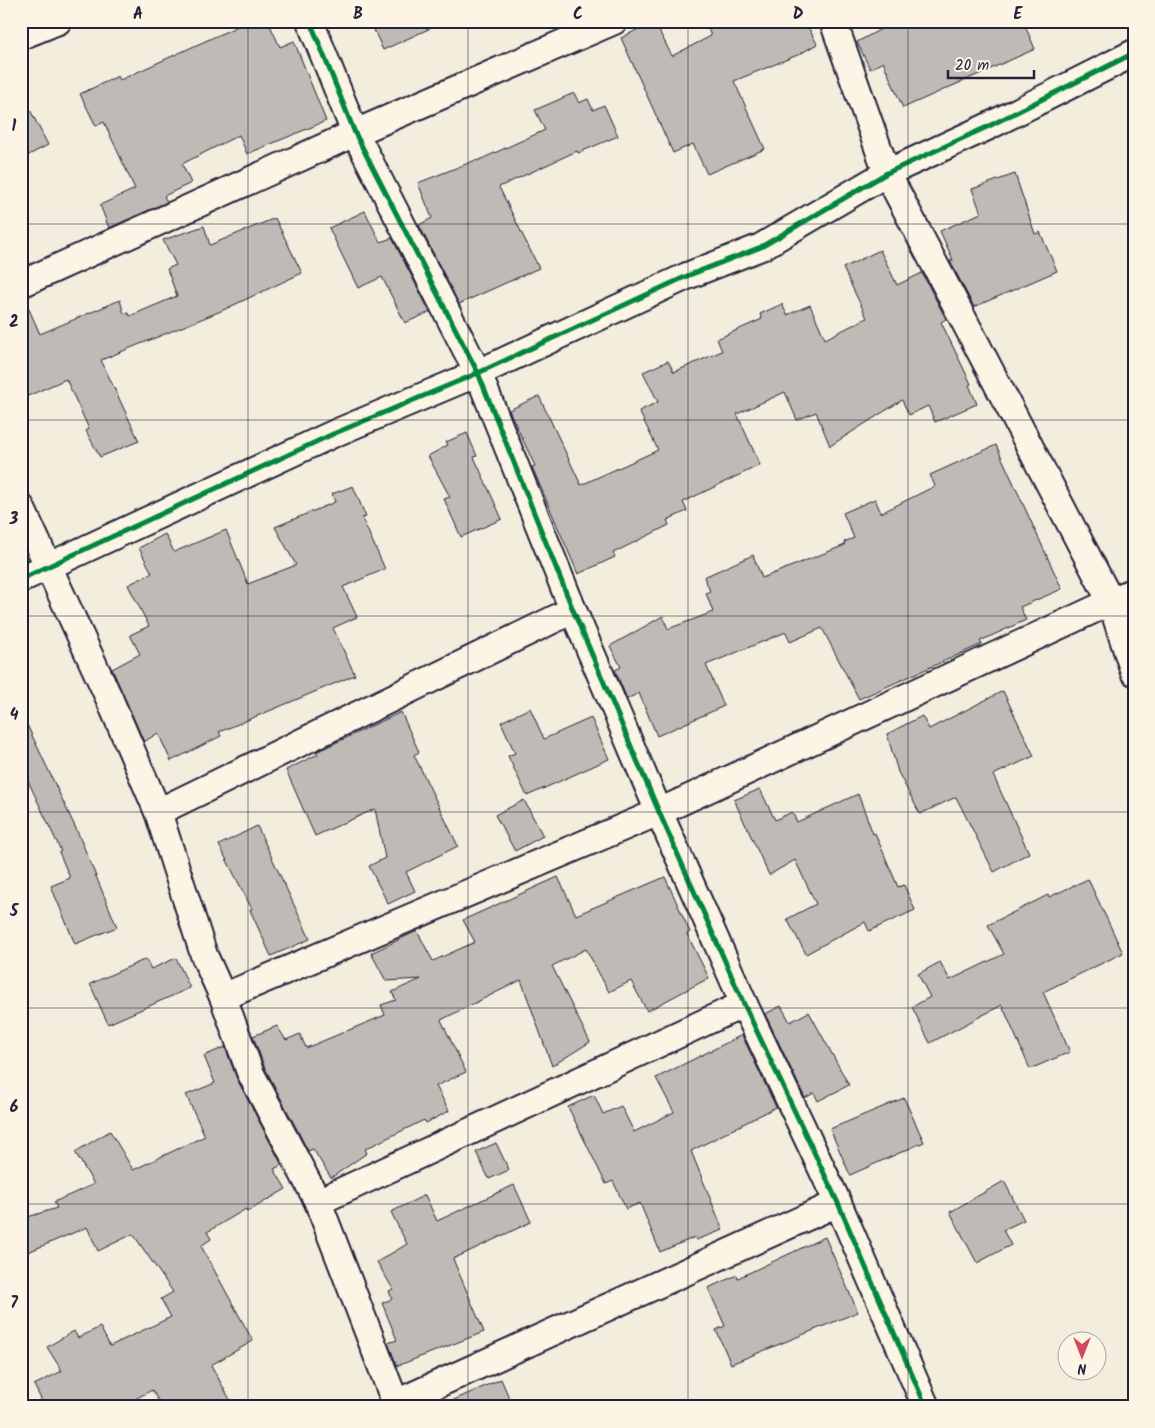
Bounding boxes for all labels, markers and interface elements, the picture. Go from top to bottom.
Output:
text: A [133,2,143,27]
text: B [353,2,363,27]
text: C [573,2,583,27]
text: D [793,2,804,27]
text: E [1014,2,1024,27]
scale bar [948,48,1034,80]
text: 20 m [955,54,989,78]
text: 1 [12,114,17,139]
text: 2 [9,310,19,335]
text: 3 [9,507,19,532]
text: 4 [10,703,19,728]
text: 5 [9,899,20,924]
text: 6 [10,1095,19,1120]
text: 7 [10,1291,18,1316]
north arrow [1058,1330,1108,1380]
text: N [1077,1357,1086,1379]

